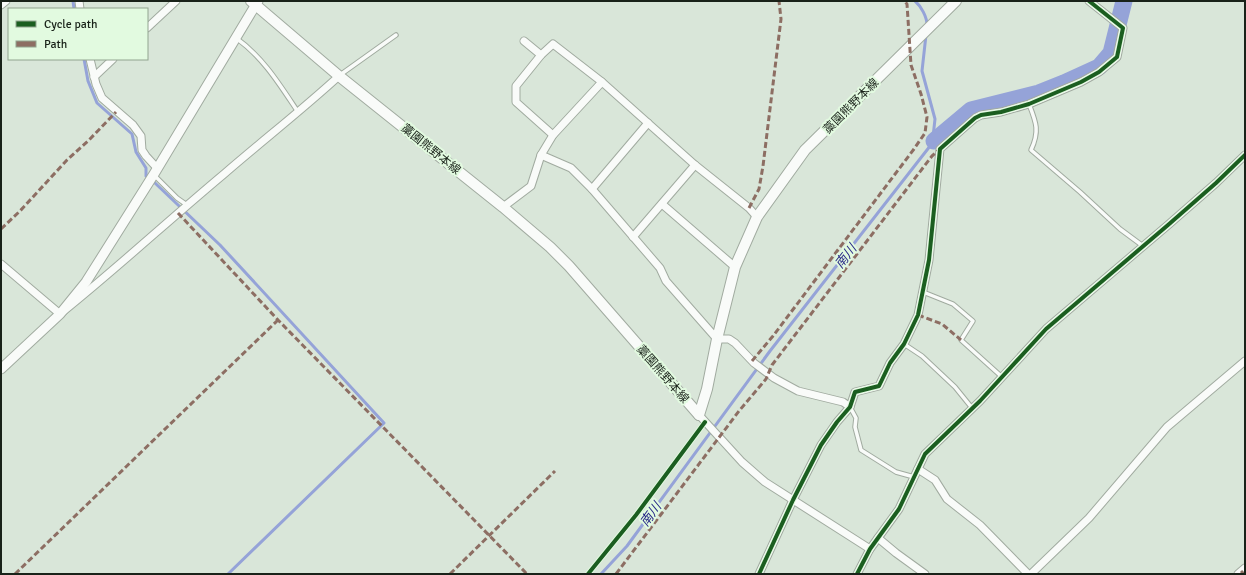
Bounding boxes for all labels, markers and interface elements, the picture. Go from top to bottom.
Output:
legend [8,8,148,60]
text: Cycle path [44,17,97,32]
text: Path [44,37,67,52]
street label: 藁園熊野本線 [821,76,882,137]
street label: 藁園熊野本線 [398,121,463,178]
water label: 南川 [831,240,861,272]
street label: 藁園熊野本線 [633,342,692,406]
water label: 南川 [637,498,666,530]

